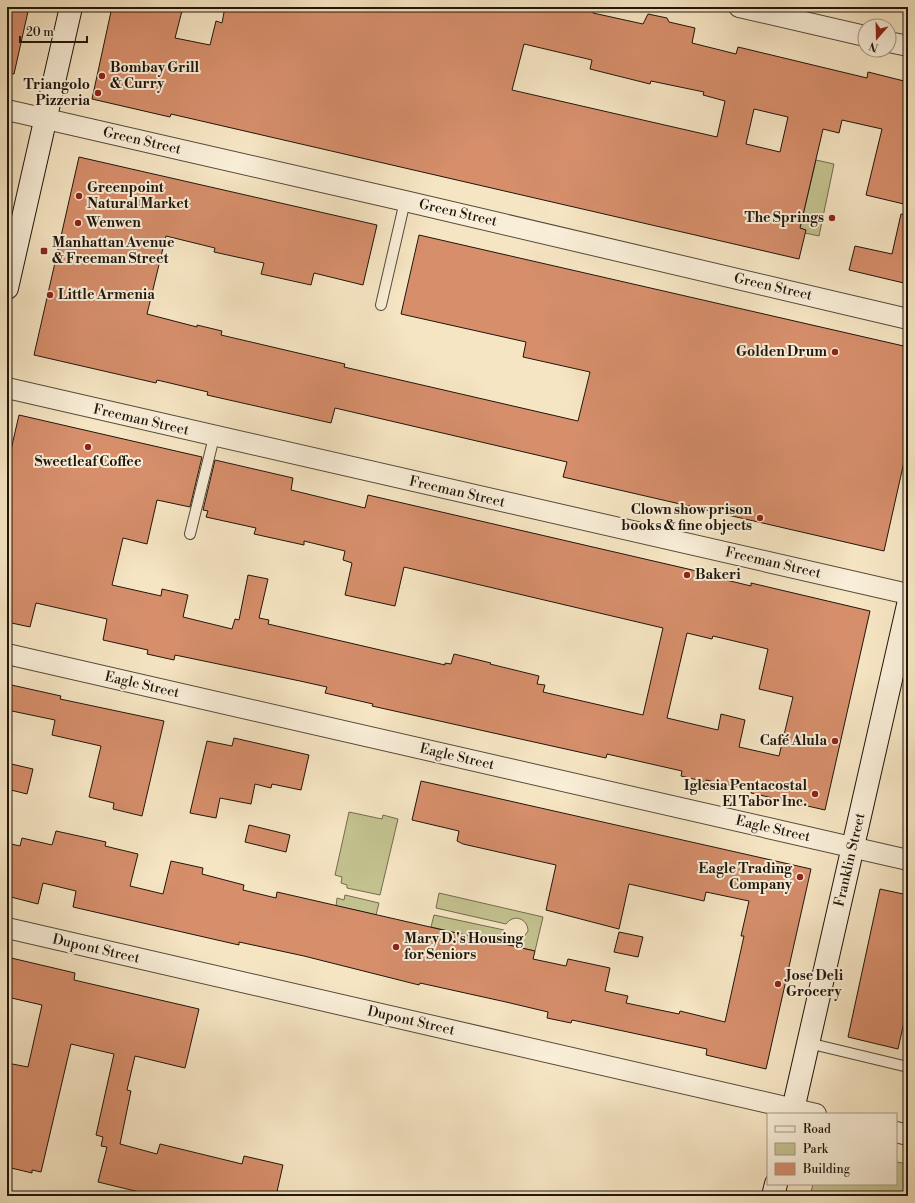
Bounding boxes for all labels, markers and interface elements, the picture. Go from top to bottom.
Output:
scale bar [20,18,87,44]
north arrow [857,18,897,58]
text: 20 m [26,25,54,40]
text: N [867,38,880,55]
place label: Bombay Grill & Curry [110,59,200,93]
marker: Bombay Grill & Curry [97,71,107,81]
place label: Triangolo Pizzeria [24,76,90,110]
marker: Triangolo Pizzeria [93,88,103,98]
street label: Green Street [101,123,183,159]
place label: Greenpoint Natural Market [87,179,190,213]
marker: Greenpoint Natural Market [74,191,84,201]
street label: Green Street [417,195,499,231]
place label: The Springs [745,209,824,227]
marker: The Springs [827,213,837,223]
place label: Wenwen [85,214,141,232]
marker: Wenwen [73,218,83,228]
place label: Manhattan Avenue & Freeman Street [52,234,175,268]
marker: Manhattan Avenue & Freeman Street [39,246,49,256]
street label: Green Street [732,269,814,305]
place label: Little Armenia [58,286,155,304]
marker: Little Armenia [45,290,55,300]
place label: Golden Drum [736,343,827,361]
marker: Golden Drum [830,347,840,357]
street label: Freeman Street [91,400,191,440]
marker: Sweetleaf Coffee [83,442,93,452]
place label: Sweetleaf Coffee [35,453,142,471]
street label: Freeman Street [407,472,507,512]
place label: Clown show prison books & fine objects [621,501,752,535]
marker: Clown show prison books & fine objects [755,513,765,523]
street label: Freeman Street [723,543,823,583]
place label: Bakeri [695,566,741,584]
marker: Bakeri [682,570,692,580]
street label: Eagle Street [103,668,181,702]
place label: Café Alula [760,732,827,750]
marker: Café Alula [830,736,840,746]
street label: Eagle Street [418,740,496,774]
place label: Iglesia Pentacostal El Tabor Inc. [684,777,807,811]
marker: Iglesia Pentacostal El Tabor Inc. [810,789,820,799]
street label: Franklin Street [830,811,870,909]
street label: Eagle Street [734,812,812,846]
place label: Eagle Trading Company [699,860,793,894]
marker: Eagle Trading Company [795,872,805,882]
street label: Dupont Street [51,930,141,968]
place label: Mary D.'s Housing for Seniors [404,930,524,964]
marker: Mary D.'s Housing for Seniors [391,942,401,952]
place label: Jose Deli Grocery [784,967,844,1001]
marker: Jose Deli Grocery [773,979,783,989]
street label: Dupont Street [366,1002,456,1040]
legend [767,1113,897,1185]
text: Road [803,1122,831,1137]
text: Park [803,1142,829,1157]
text: Building [802,1162,851,1177]

